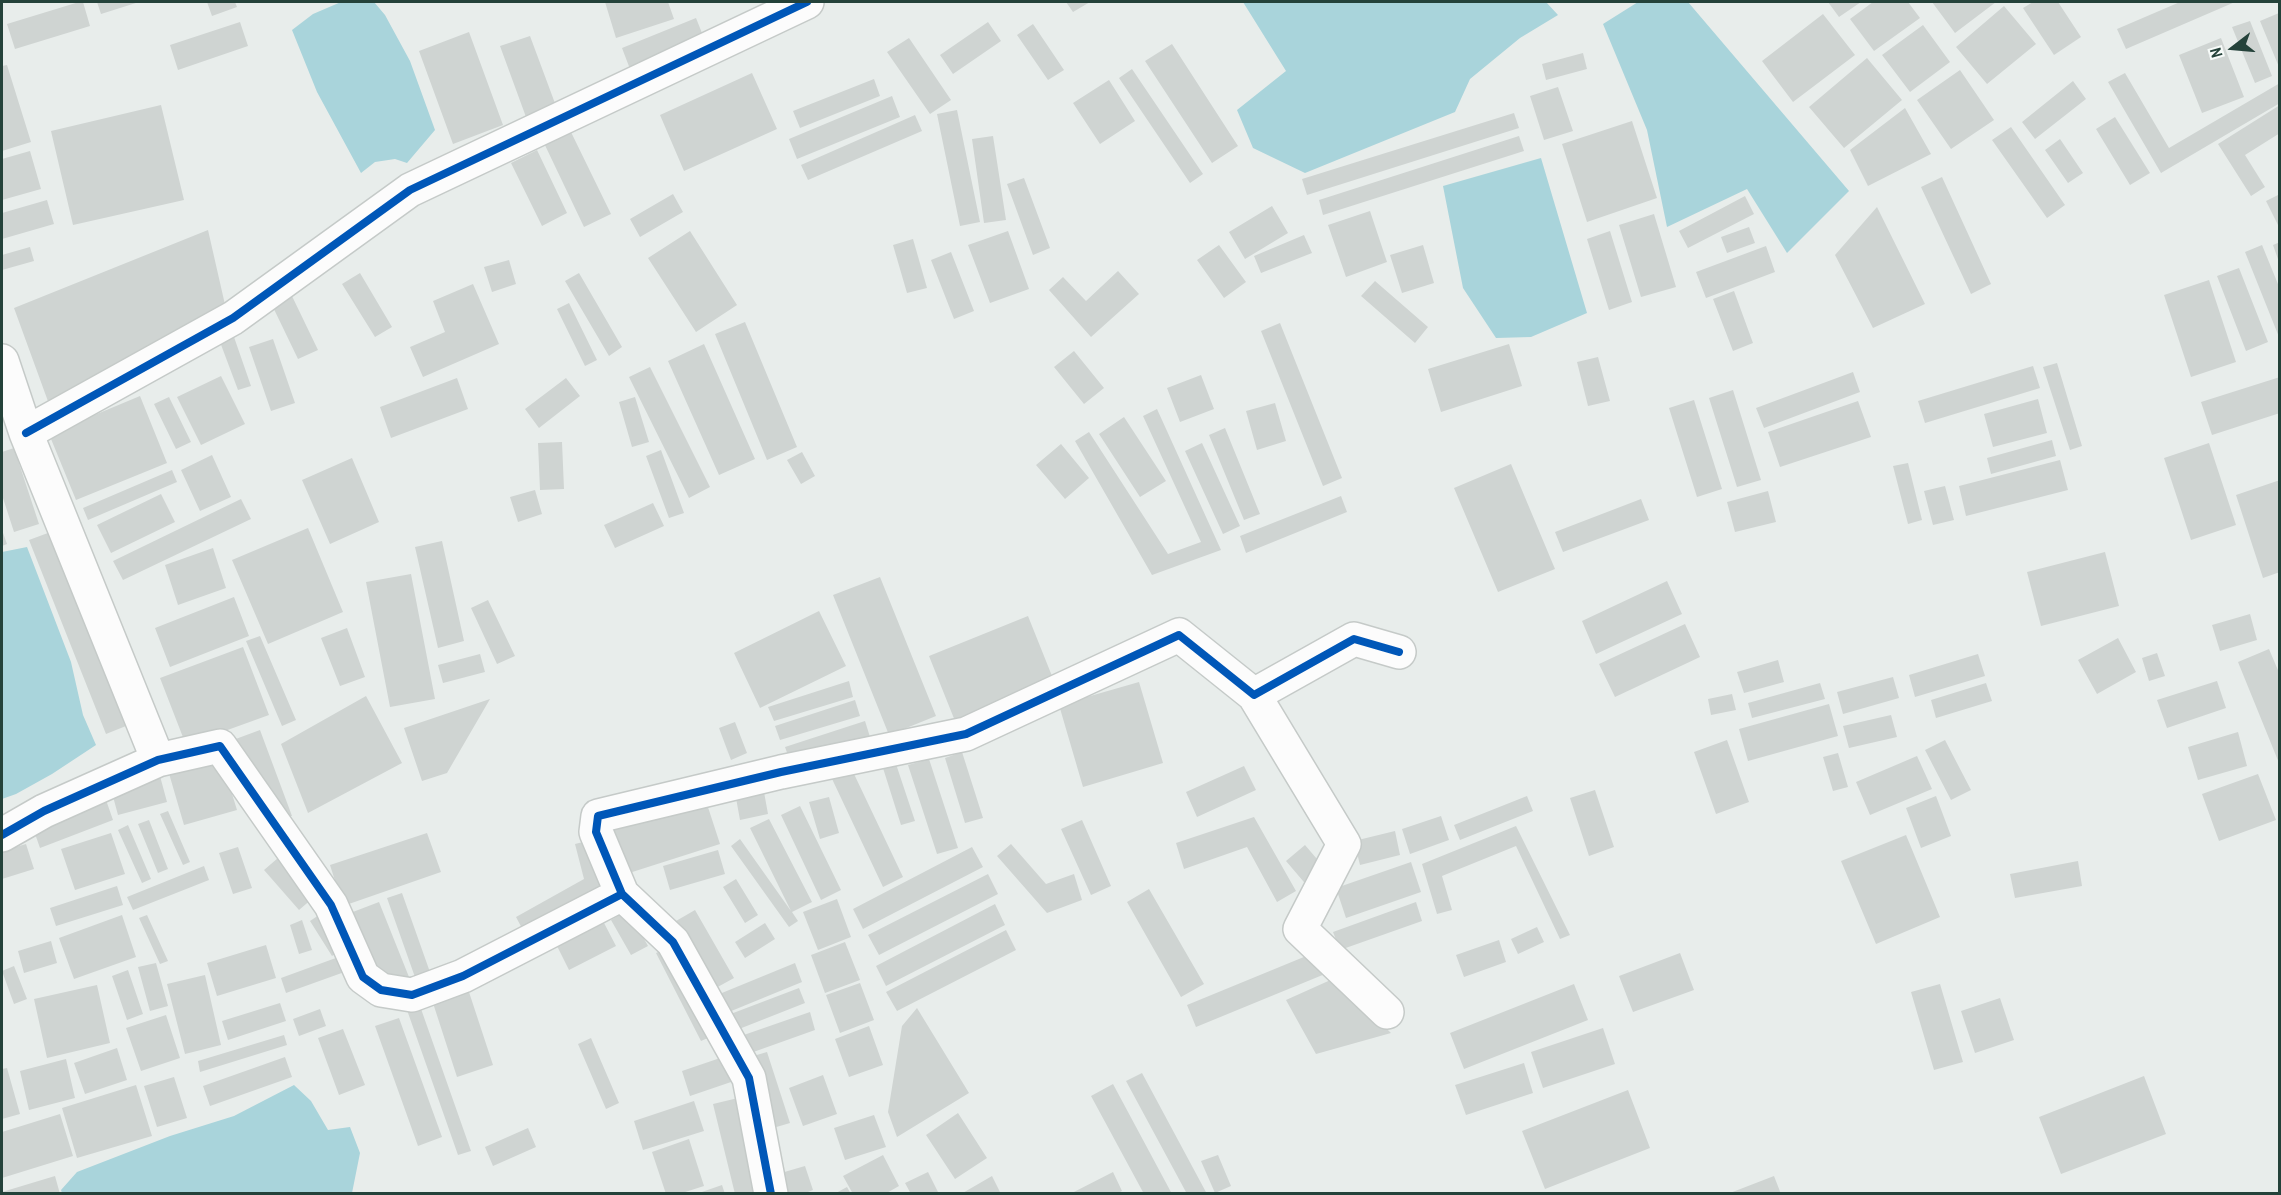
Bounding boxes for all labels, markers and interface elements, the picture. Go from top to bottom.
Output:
north arrow [2203,18,2263,78]
text: N [2204,45,2228,61]

